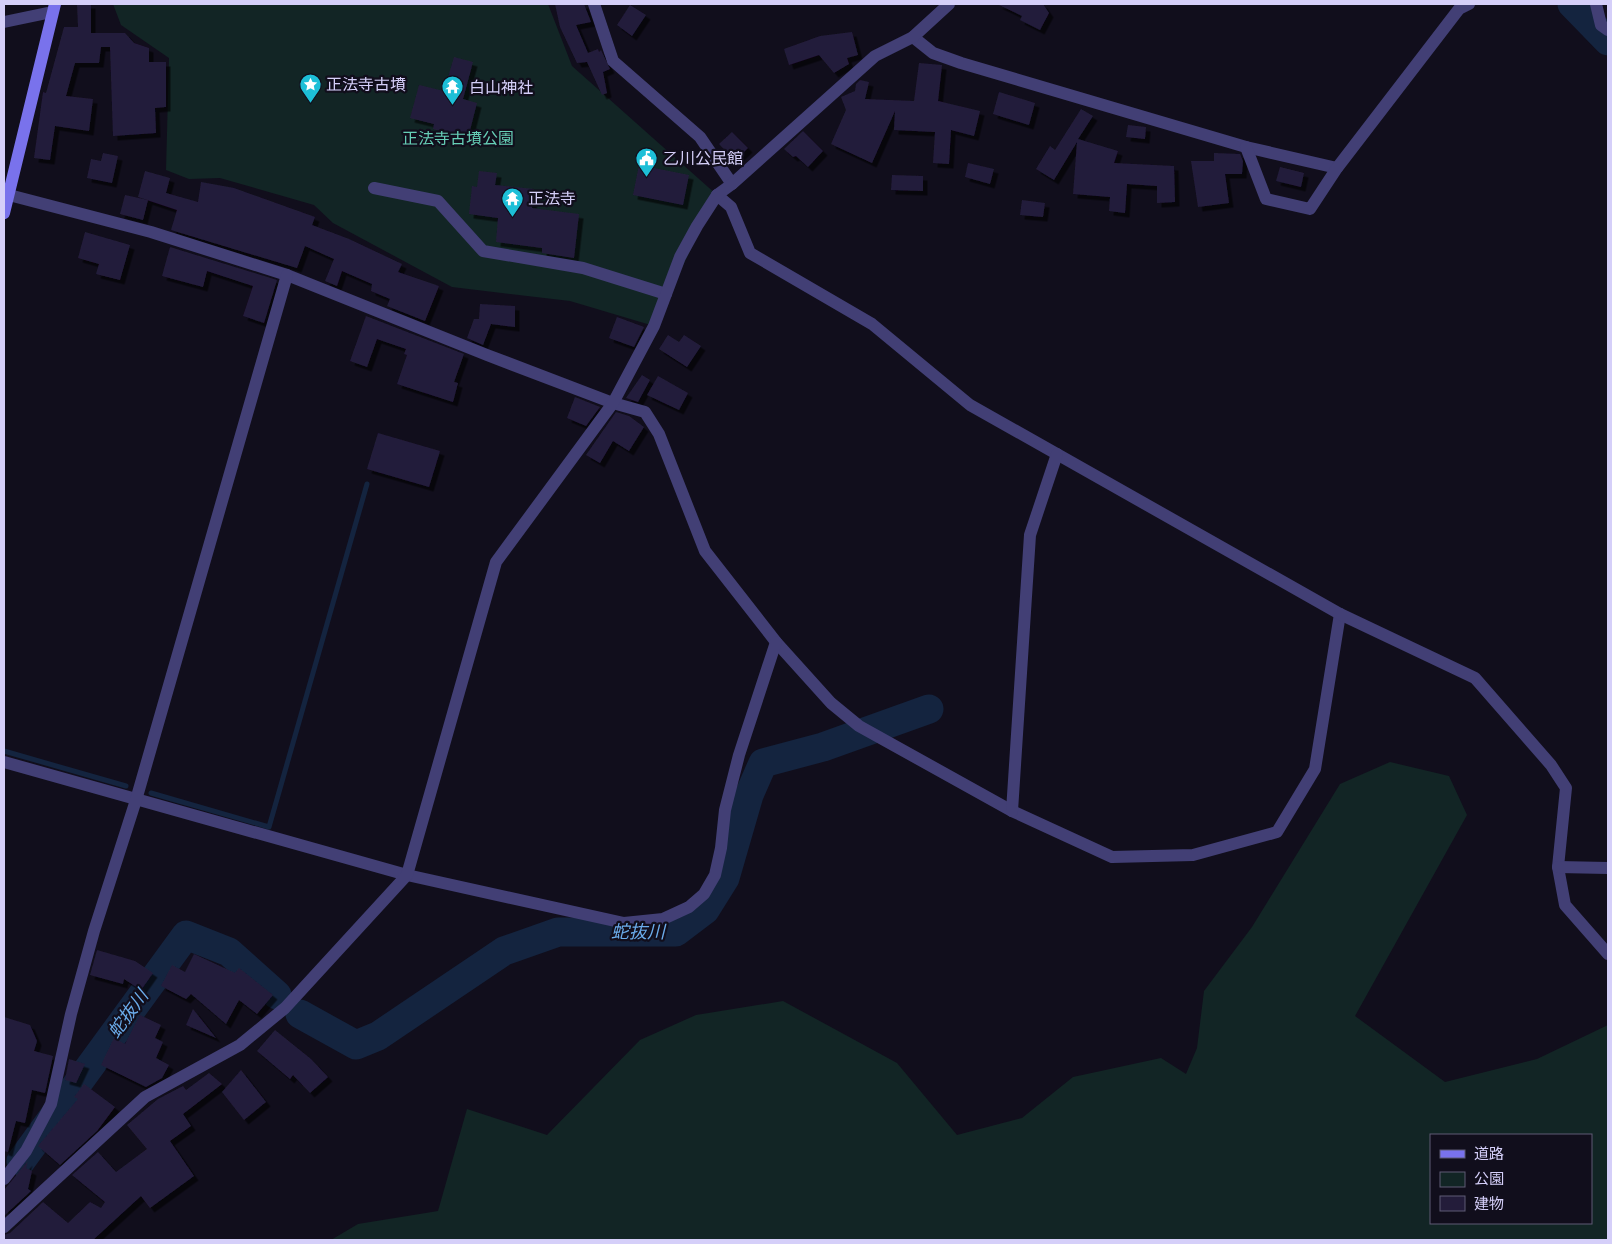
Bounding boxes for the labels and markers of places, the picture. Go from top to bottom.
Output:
place icon: 正法寺古墳 [298,72,322,103]
place label: 正法寺古墳 [326,75,406,95]
temple icon: 白山神社 [441,75,465,106]
place label: 白山神社 [469,78,533,98]
public building icon: 乙川公民館 [635,146,659,177]
place label: 乙川公民館 [663,149,743,169]
temple icon: 正法寺 [500,186,524,217]
place label: 正法寺 [528,189,576,209]

